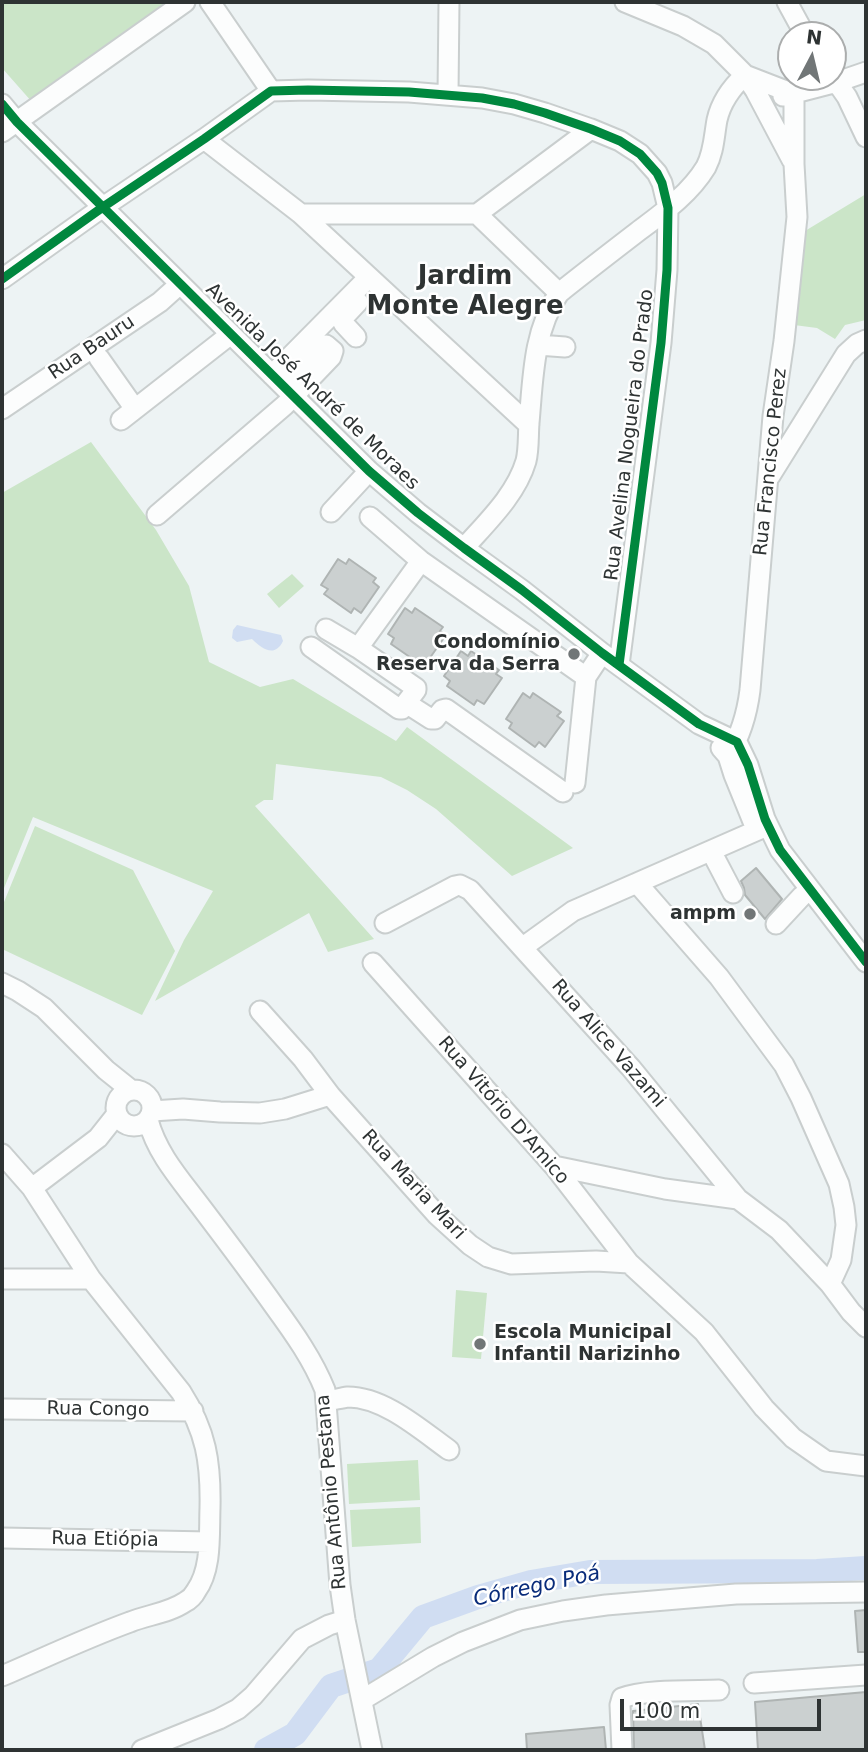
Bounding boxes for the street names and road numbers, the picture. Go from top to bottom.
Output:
street label: Avenida José André de Moraes [201,279,423,495]
street label: Rua Avelina Nogueira do Prado [601,288,659,582]
street label: Rua Bauru [45,311,139,385]
street label: Rua Francisco Perez [750,367,792,557]
street label: Rua Alice Vazami [546,975,670,1113]
street label: Rua Vitório D'Amico [433,1032,573,1190]
street label: Rua Maria Mari [356,1125,470,1245]
street label: Rua Antônio Pestana [312,1393,352,1591]
street label: Rua Congo [46,1398,150,1422]
street label: Rua Etiópia [51,1528,159,1552]

